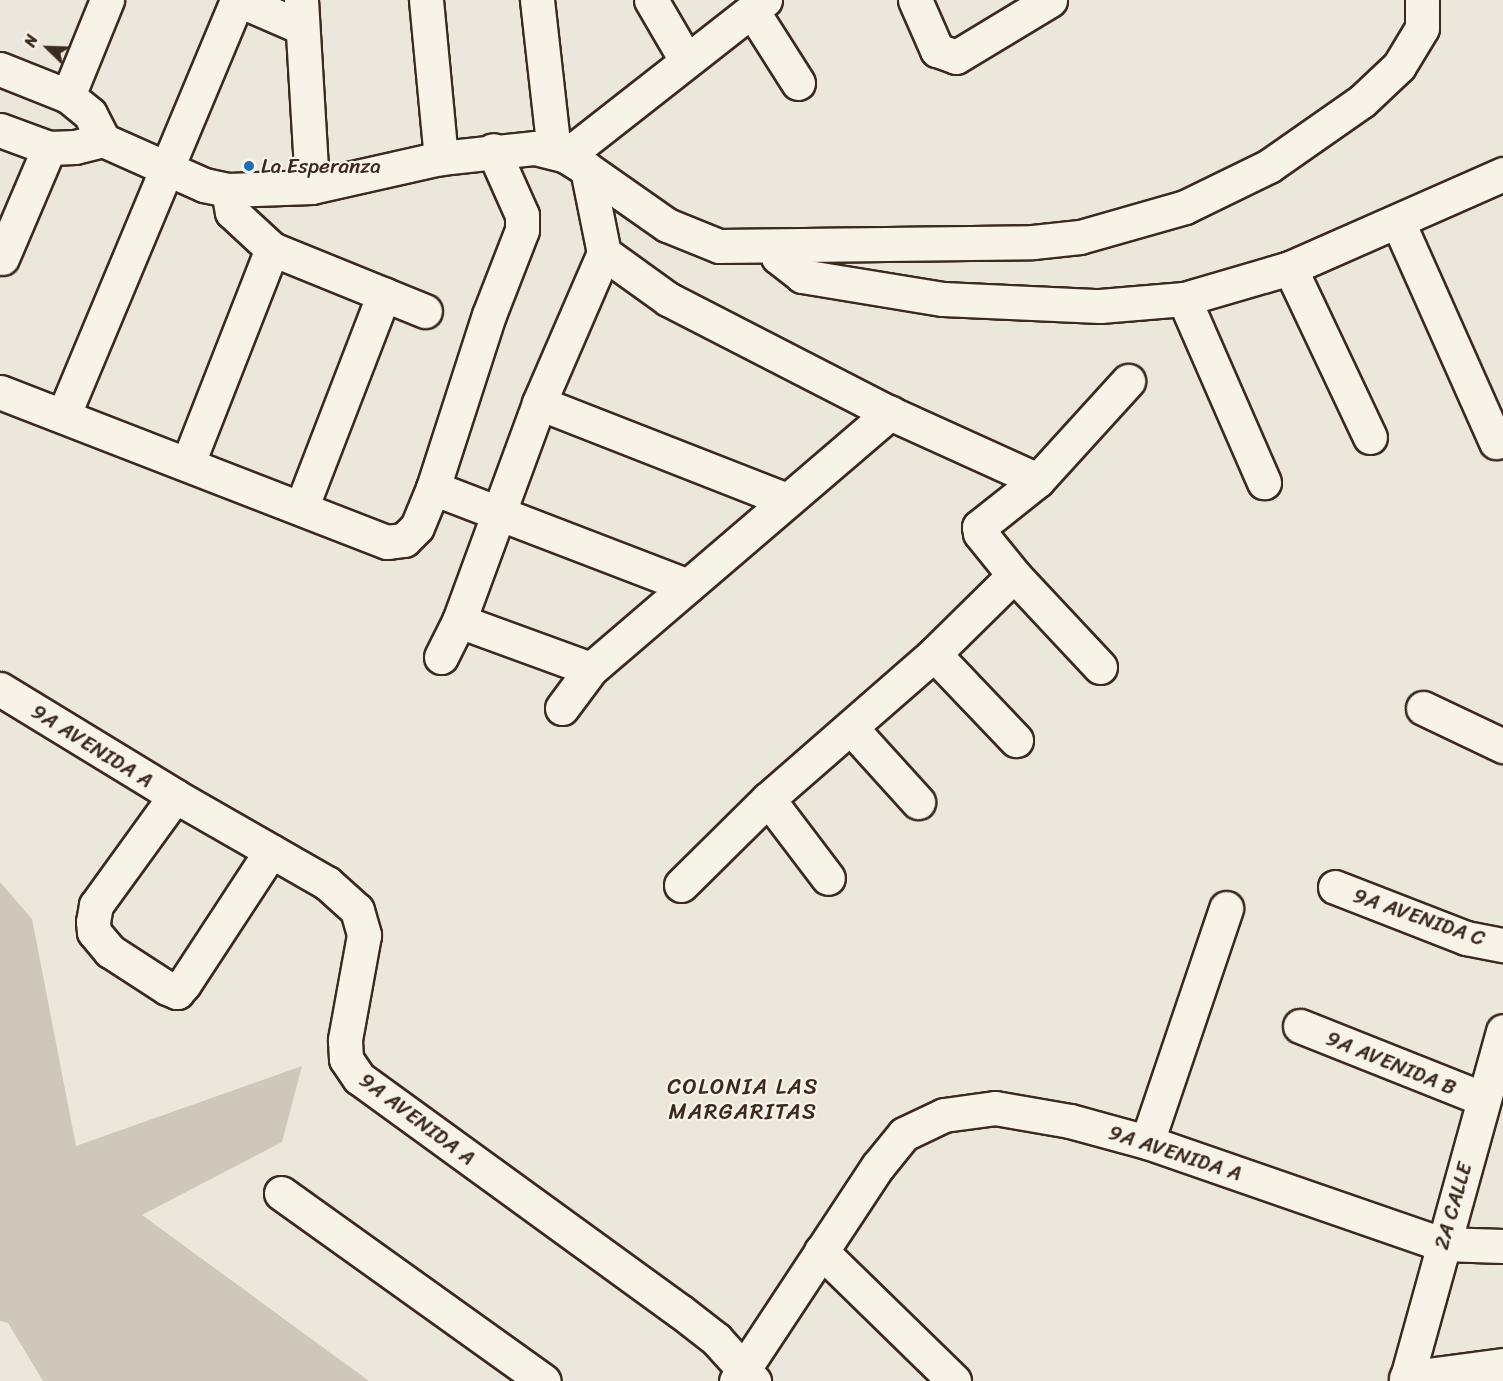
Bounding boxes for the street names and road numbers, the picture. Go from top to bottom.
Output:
street label: 9A AVENIDA A [27,699,157,793]
street label: 9A AVENIDA C [1351,883,1487,951]
street label: 9A AVENIDA B [1323,1026,1459,1100]
street label: 9A AVENIDA A [355,1068,479,1170]
street label: 9A AVENIDA A [1106,1120,1244,1186]
street label: 2A CALLE [1429,1160,1477,1252]

